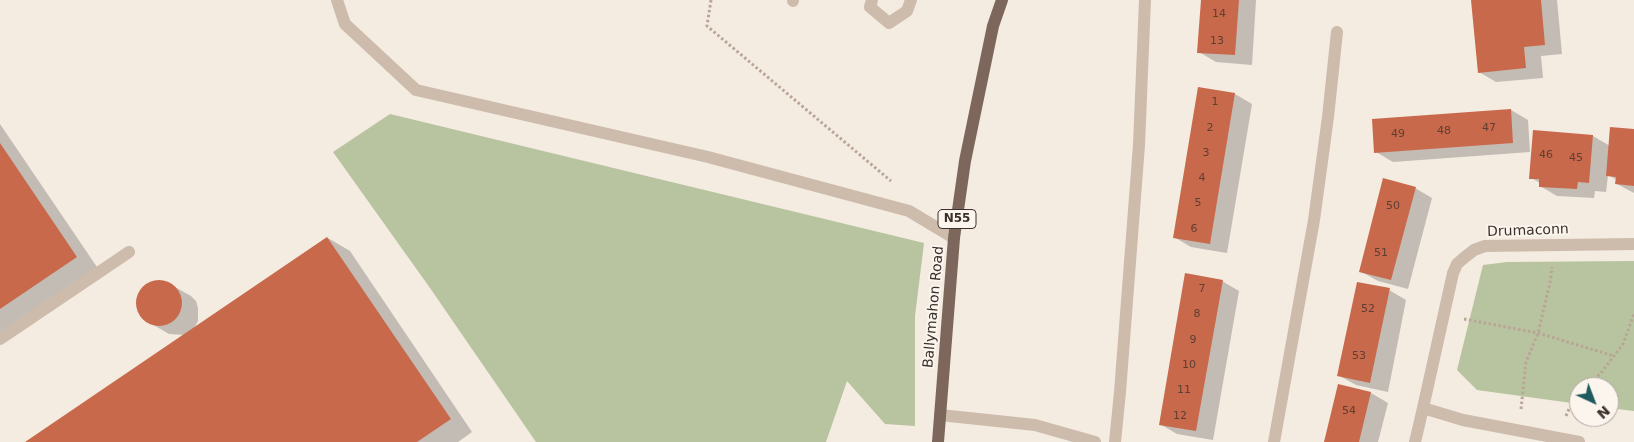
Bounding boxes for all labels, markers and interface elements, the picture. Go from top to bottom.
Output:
house number: 14 [1212,7,1226,21]
house number: 13 [1210,34,1224,48]
house number: 1 [1212,95,1218,109]
house number: 2 [1207,121,1213,135]
house number: 47 [1482,121,1496,135]
house number: 48 [1437,124,1451,138]
house number: 49 [1391,127,1405,141]
house number: 3 [1203,146,1209,160]
house number: 46 [1539,148,1553,162]
house number: 45 [1569,151,1583,165]
house number: 4 [1199,171,1205,185]
house number: 5 [1195,196,1201,210]
house number: 50 [1386,199,1400,213]
road number: N55 [938,210,976,228]
street label: Drumaconn [1487,221,1569,241]
house number: 6 [1191,222,1197,236]
street label: Ballymahon Road [920,245,948,369]
house number: 51 [1374,246,1388,260]
house number: 7 [1199,282,1205,296]
house number: 52 [1361,302,1375,316]
house number: 8 [1194,307,1200,321]
house number: 9 [1190,333,1196,347]
house number: 53 [1352,349,1366,363]
house number: 10 [1182,358,1196,372]
north arrow [1569,377,1619,427]
house number: 11 [1177,383,1191,397]
text: N [1594,402,1613,422]
house number: 54 [1342,404,1356,418]
house number: 12 [1173,409,1187,423]

